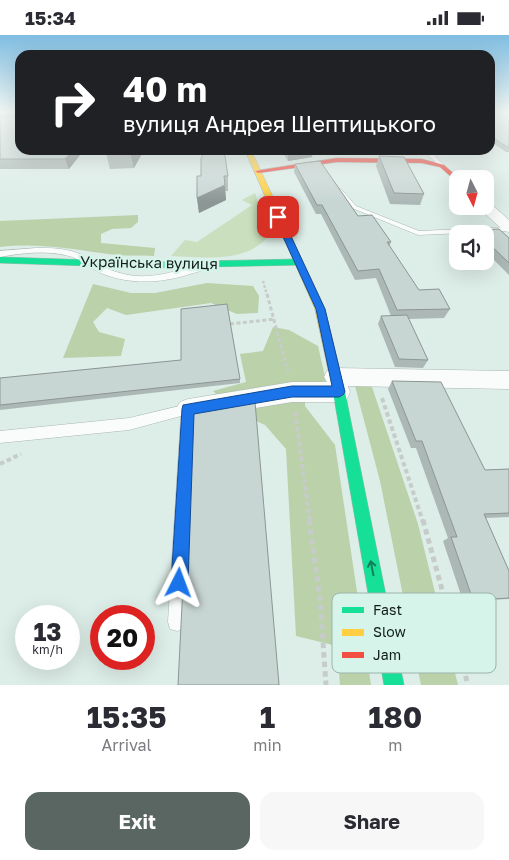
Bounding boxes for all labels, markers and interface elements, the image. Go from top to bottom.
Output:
text: 15:34 [25,6,76,29]
text: 40 m [123,68,207,110]
icon: right [40,70,105,135]
text: вулиця Андрея Шептицького [123,110,436,137]
north arrow [449,170,494,215]
map controls [449,170,494,270]
pin [257,196,299,238]
icon: arrive [264,203,292,231]
button: sound [449,225,494,270]
street label: Українська вулиця [80,252,218,272]
position arrow [152,556,204,608]
one-way arrow [367,561,377,577]
legend [332,593,496,673]
text: Fast [373,601,402,618]
speed limit sign: 20 [90,605,155,670]
text: 13 [33,616,62,647]
text: Slow [373,623,406,640]
text: km/h [32,642,63,657]
text: Jam [373,646,401,663]
text: 15:35 [87,699,167,735]
text: 1 [260,699,275,735]
text: 180 [368,699,422,735]
text: Arrival [102,735,152,755]
text: min [253,735,282,755]
text: m [388,735,402,755]
button: Exit [25,792,250,850]
button: Share [260,792,484,850]

